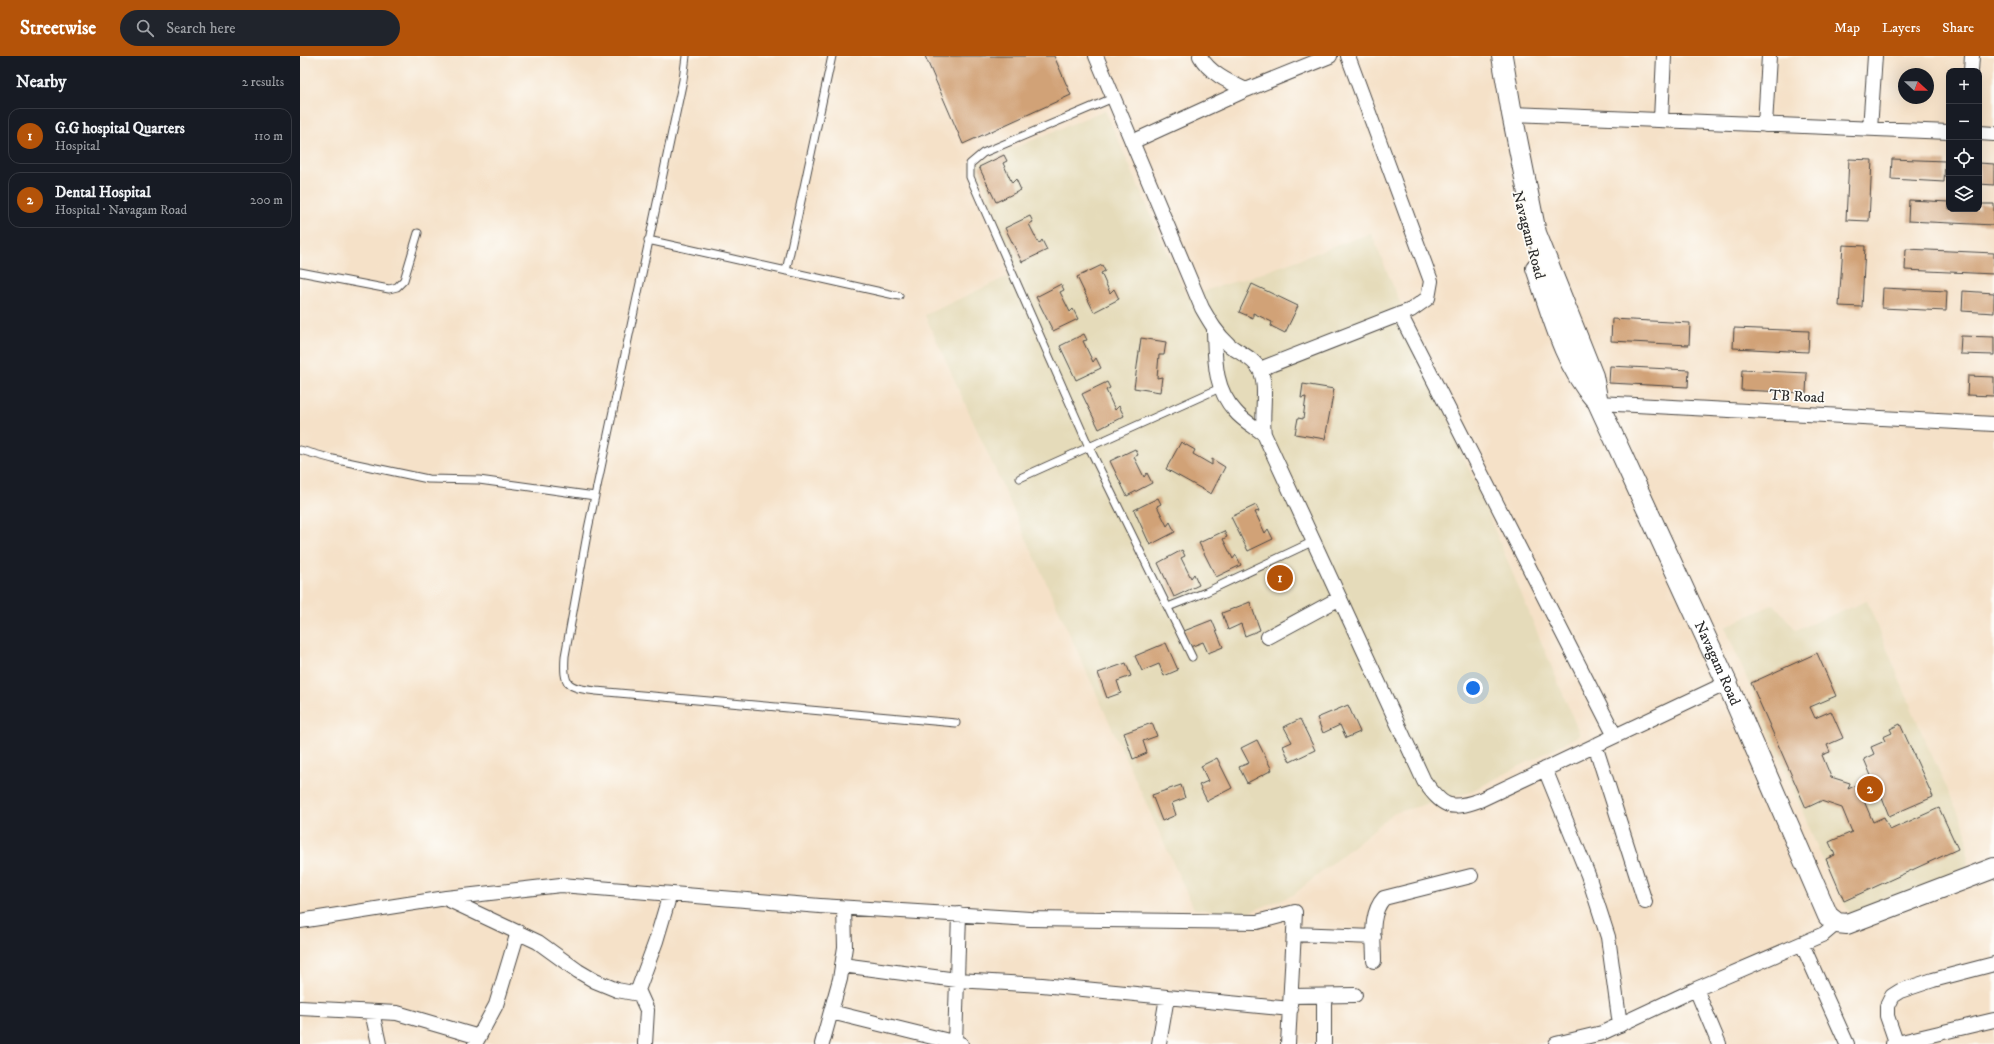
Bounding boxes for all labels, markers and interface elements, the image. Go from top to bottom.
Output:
search box [120,10,400,46]
text: Streetwise [20,17,96,40]
icon: search [134,17,156,39]
text: Search here [166,19,236,38]
text: Map [1834,19,1860,37]
text: Layers [1882,19,1920,37]
text: Share [1942,19,1974,37]
north arrow [1898,68,1934,104]
map controls [1946,68,1982,212]
button: + [1946,68,1982,104]
text: Nearby [16,71,66,93]
text: 2 results [242,74,284,90]
button: − [1946,104,1982,140]
text: G.G hospital Quarters [55,119,185,138]
text: 1 [28,128,32,144]
text: 110 m [254,128,283,144]
text: Hospital [55,138,100,154]
button: locate [1946,140,1982,176]
button: layers [1946,176,1982,212]
text: Dental Hospital [55,183,151,202]
street label: Navagam Road [1508,189,1550,282]
text: 2 [27,192,33,208]
text: 200 m [250,192,283,208]
text: Hospital · Navagam Road [55,202,187,218]
street label: TB Road [1769,386,1826,407]
pin: 1 [1267,563,1293,593]
street label: Navagam Road [1690,618,1745,709]
your location [1463,678,1483,698]
pin: 2 [1857,774,1883,804]

